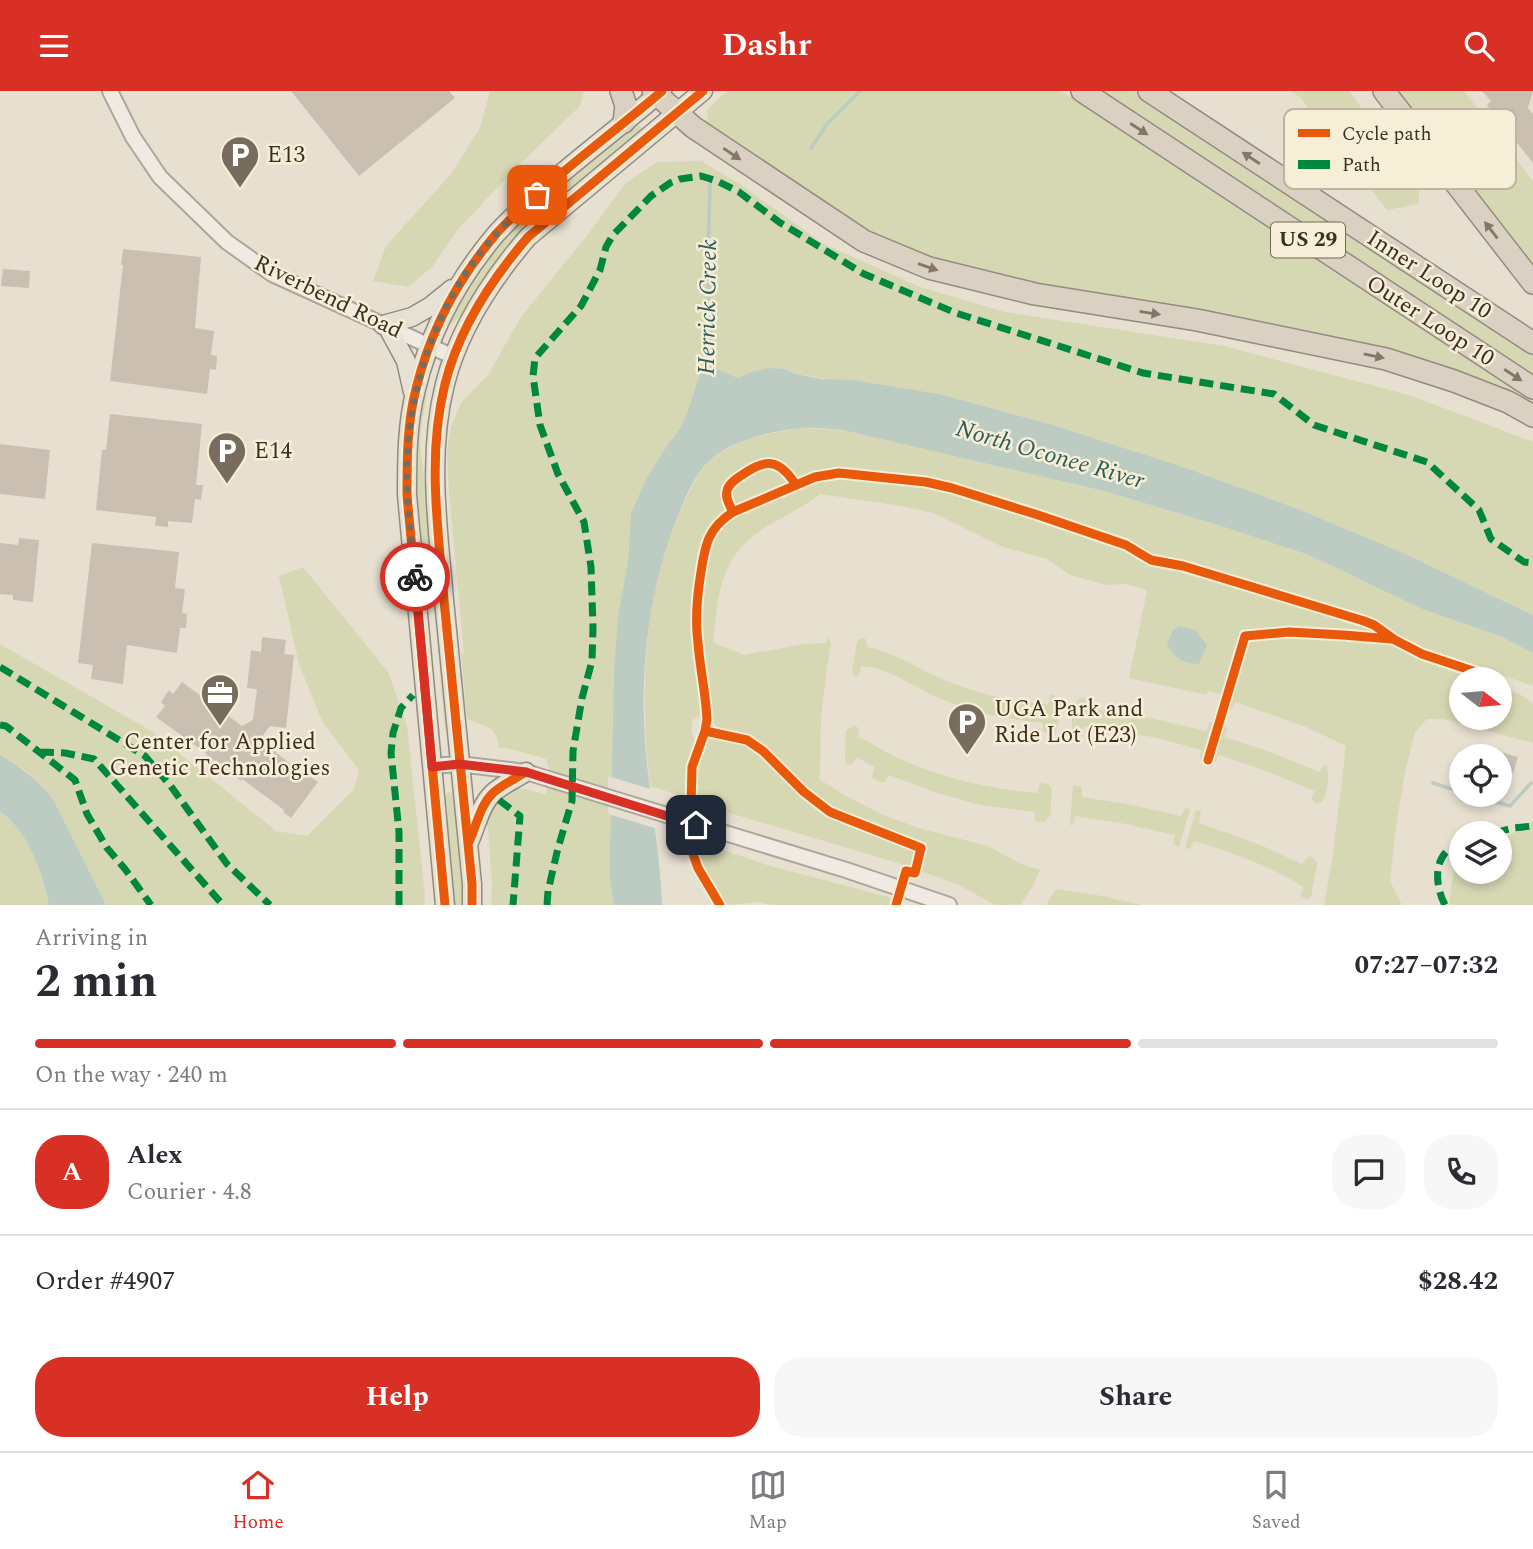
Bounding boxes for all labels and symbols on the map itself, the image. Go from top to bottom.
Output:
legend [1284,109,1516,189]
text: Cycle path [1342,120,1432,149]
one-way arrow [1129,122,1149,135]
parking icon: E13 [219,134,261,189]
place label: E13 [267,138,305,173]
one-way arrow [723,147,741,161]
one-way arrow [1241,151,1261,164]
text: Path [1342,151,1381,180]
pin [507,165,567,225]
street label: Inner Loop 10 [1359,221,1499,329]
one-way arrow [1484,221,1499,239]
road number: US 29 [1271,223,1345,257]
water label: Herrick Creek [689,239,727,375]
street label: Riverbend Road [248,246,408,348]
one-way arrow [917,262,938,273]
street label: Outer Loop 10 [1359,266,1501,376]
one-way arrow [1139,308,1161,319]
one-way arrow [1363,351,1385,362]
one-way arrow [1504,368,1522,382]
water label: North Oconee River [951,411,1149,499]
parking icon: E14 [206,430,248,485]
place label: E14 [254,434,292,469]
courier [380,542,450,612]
north arrow [1449,667,1512,730]
office icon: Center for Applied Genetic Technologies [199,672,241,727]
place label: UGA Park and Ride Lot (E23) [994,692,1143,753]
parking icon: UGA Park and Ride Lot (E23) [946,701,988,756]
place label: Center for Applied Genetic Technologies [109,725,331,786]
pin [666,795,726,855]

